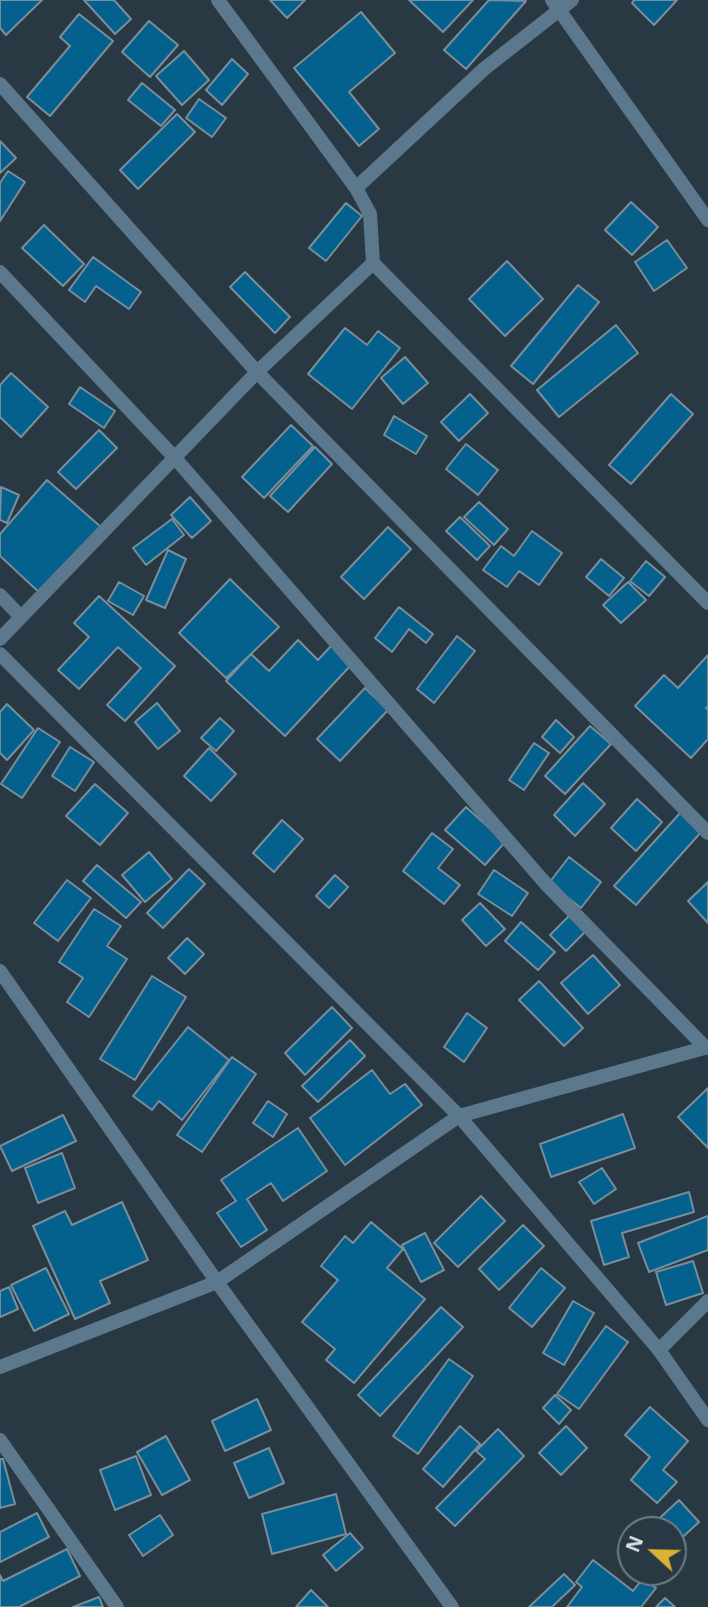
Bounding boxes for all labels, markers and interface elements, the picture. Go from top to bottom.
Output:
north arrow [617,1516,687,1586]
text: N [619,1532,649,1556]

